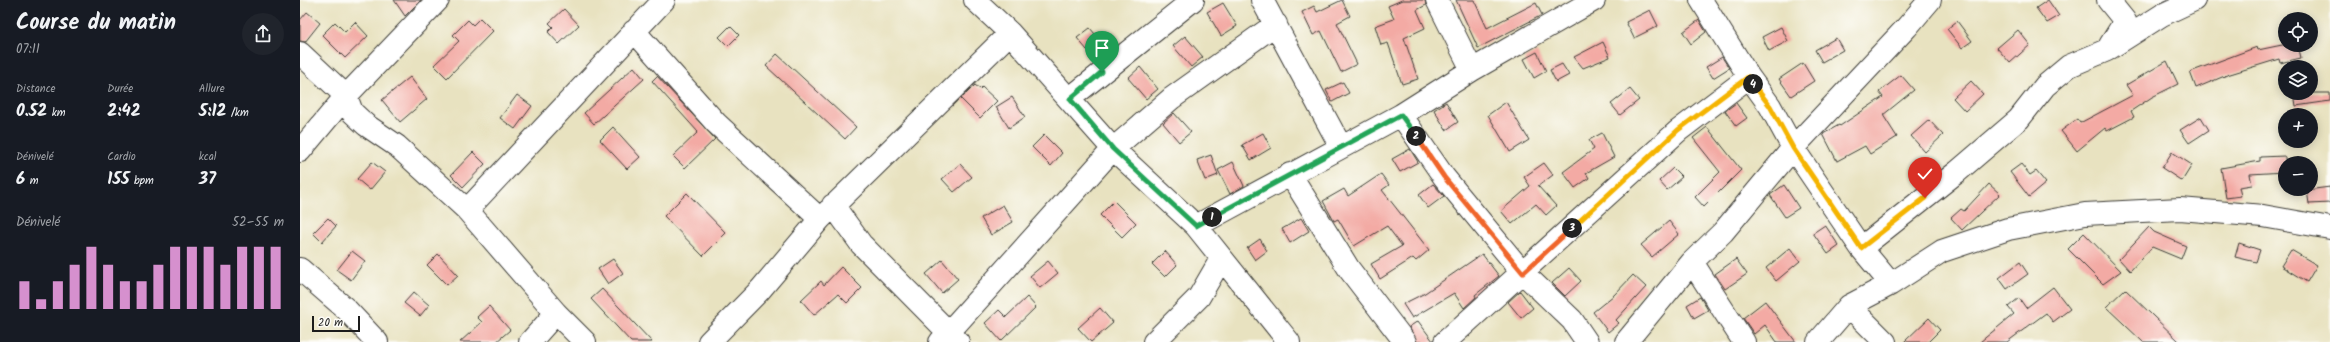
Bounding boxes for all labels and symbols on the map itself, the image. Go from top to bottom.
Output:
pin [1085,31,1119,72]
pin: 4 [1743,74,1763,94]
pin: 2 [1406,126,1426,146]
pin [1908,157,1942,198]
pin: 1 [1202,207,1222,227]
pin: 3 [1562,218,1582,238]
scale bar [312,314,360,333]

